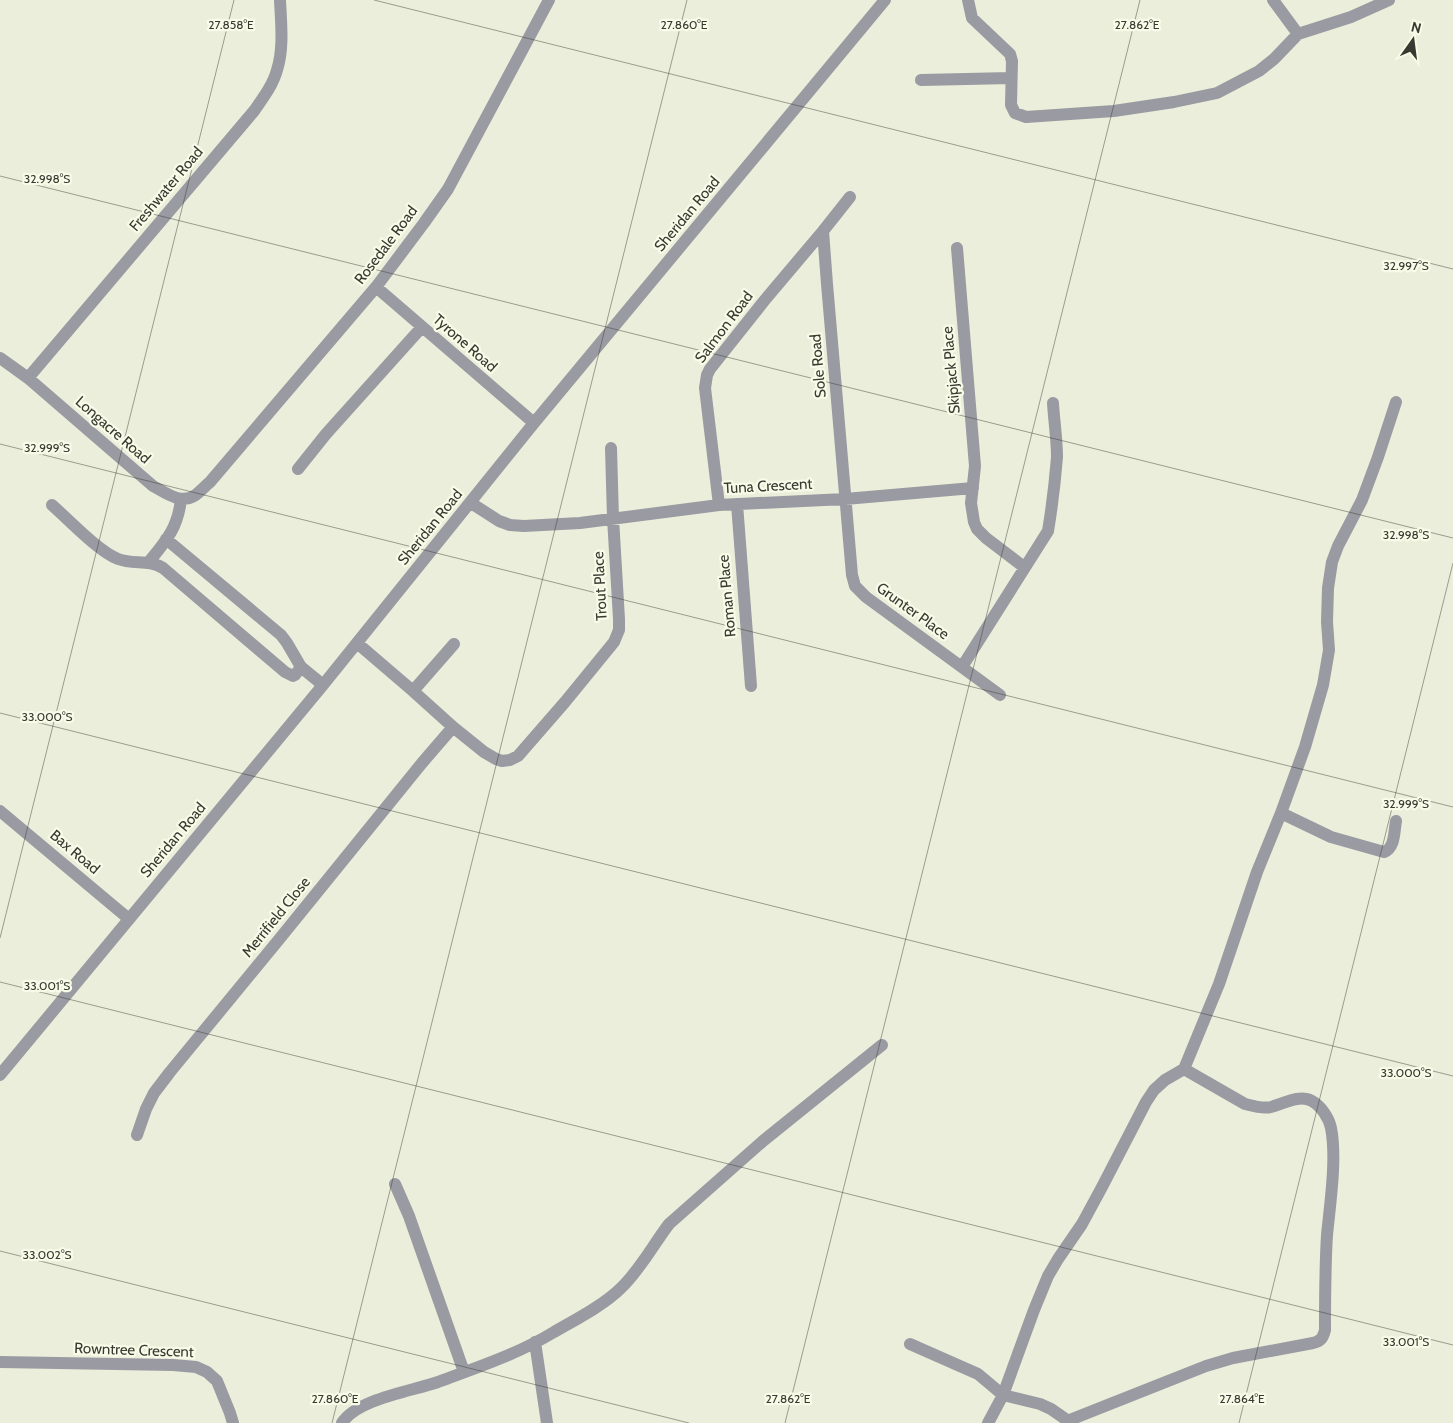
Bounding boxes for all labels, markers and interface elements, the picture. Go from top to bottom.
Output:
north arrow [1388,15,1438,65]
text: 27.858°E [208,17,254,32]
text: 27.860°E [661,17,708,32]
text: 27.862°E [1115,17,1160,32]
text: N [1409,17,1423,37]
street label: Freshwater Road [125,143,207,235]
text: 32.998°S [24,171,70,186]
street label: Sheridan Road [650,173,724,255]
street label: Rosedale Road [351,202,421,288]
text: 32.997°S [1383,258,1429,273]
street label: Salmon Road [691,288,757,366]
street label: Tyrone Road [429,310,501,376]
street label: Skipjack Place [938,325,964,415]
street label: Sole Road [806,333,830,399]
street label: Longacre Road [72,392,154,468]
text: 32.999°S [24,440,70,455]
street label: Tuna Crescent [723,475,813,497]
street label: Sheridan Road [394,485,466,569]
text: 32.998°S [1383,527,1429,542]
street label: Trout Place [589,551,611,621]
street label: Roman Place [714,554,740,638]
street label: Grunter Place [873,579,953,644]
text: 33.000°S [22,709,72,724]
text: 32.999°S [1383,796,1429,811]
street label: Sheridan Road [136,799,210,881]
street label: Bax Road [47,826,103,878]
street label: Merrifield Close [238,873,314,961]
text: 33.001°S [24,978,70,993]
text: 33.000°S [1381,1065,1431,1080]
text: 33.002°S [23,1247,71,1262]
text: 33.001°S [1383,1334,1429,1349]
street label: Rowntree Crescent [74,1339,194,1361]
text: 27.860°E [312,1391,359,1406]
text: 27.862°E [766,1391,811,1406]
text: 27.864°E [1219,1391,1265,1406]

